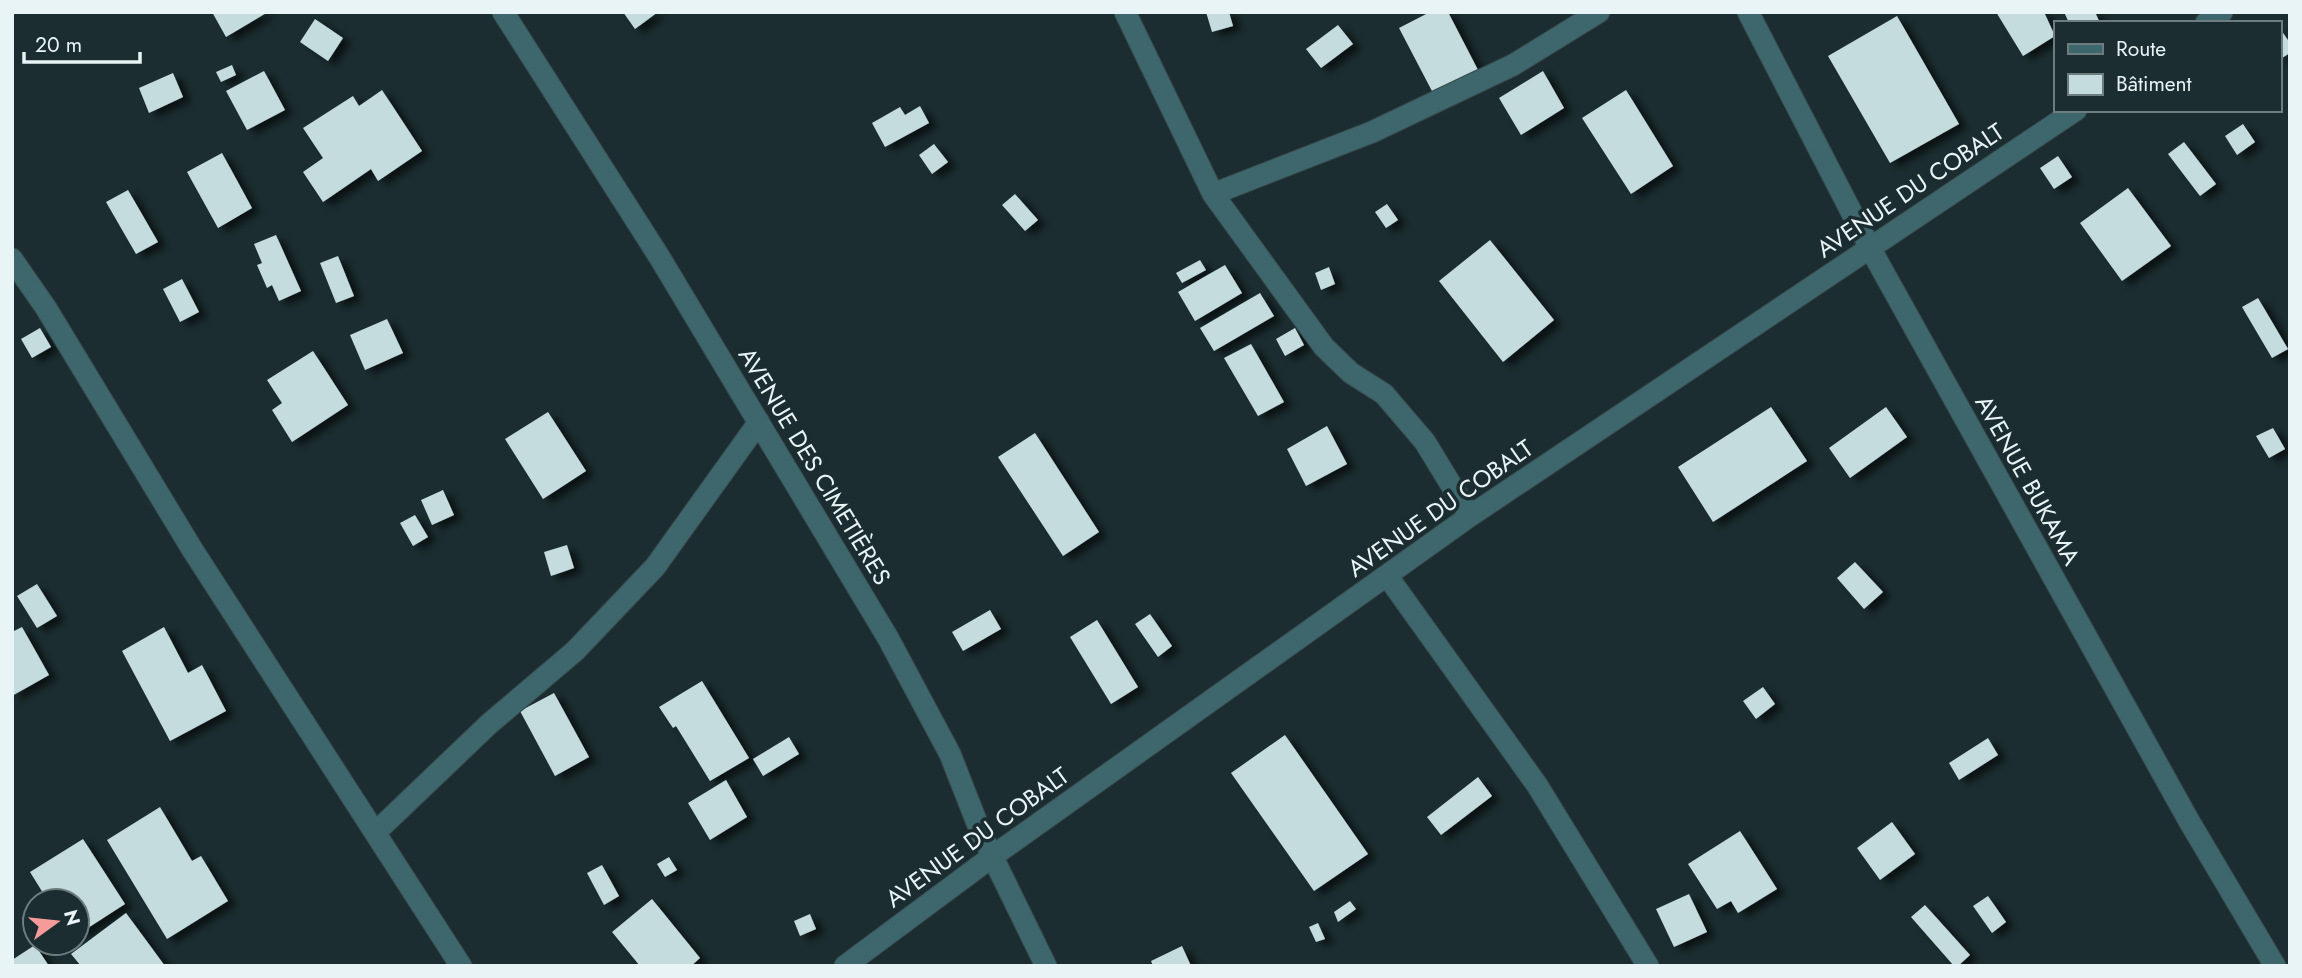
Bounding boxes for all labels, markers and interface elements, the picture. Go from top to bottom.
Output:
scale bar [24,21,140,65]
legend [2054,21,2281,112]
text: 20 m [35,30,82,60]
text: Route [2116,34,2166,64]
text: Bâtiment [2116,69,2192,99]
street label: AVENUE DU COBALT [1809,114,2011,266]
street label: AVENUE DES CIMETIÈRES [730,341,900,591]
street label: AVENUE BUKAMA [1967,389,2089,572]
street label: AVENUE DU COBALT [1340,431,1540,585]
street label: AVENUE DU COBALT [878,758,1076,916]
north arrow [21,887,91,957]
text: N [57,907,87,929]

